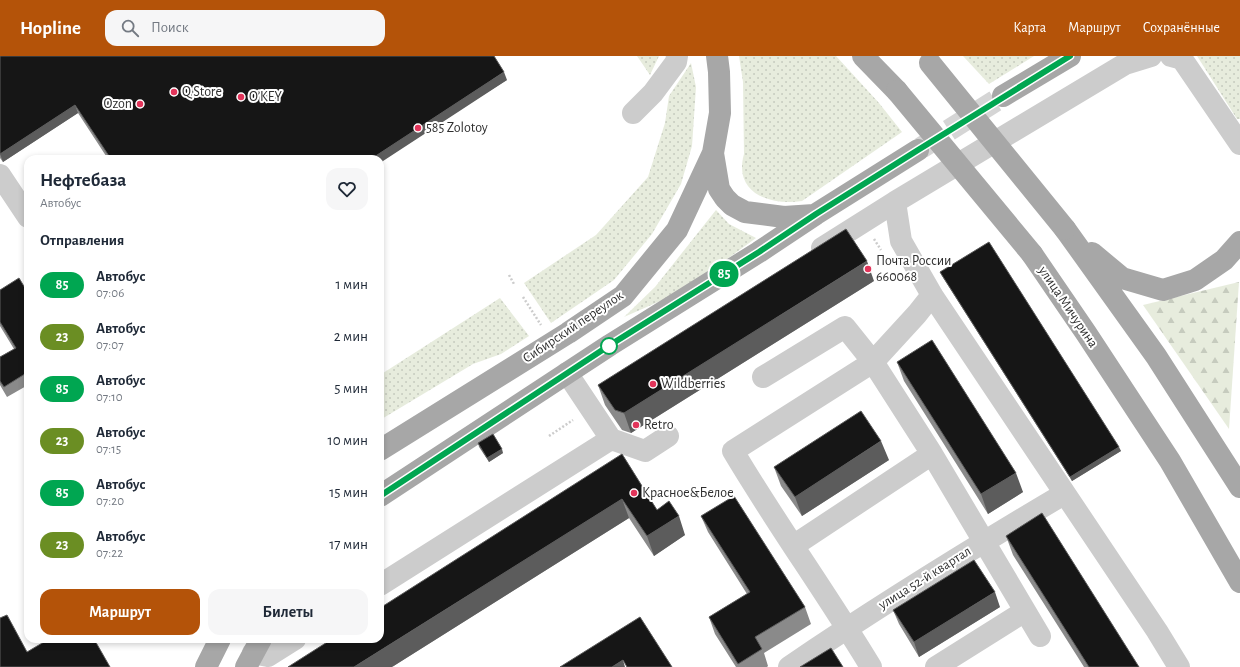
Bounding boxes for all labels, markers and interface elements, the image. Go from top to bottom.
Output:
search box [105,10,385,46]
icon: search [119,17,141,39]
text: Hopline [20,19,81,38]
text: Поиск [151,20,189,35]
text: Карта [1013,21,1046,35]
text: Маршрут [1068,21,1121,35]
text: Сохранённые [1143,21,1220,35]
place label: Q Store [182,85,222,99]
marker: Q Store [169,87,179,97]
place label: O’KEY [249,90,282,104]
marker: O’KEY [236,92,246,102]
place label: Ozon [104,97,132,111]
marker: Ozon [135,99,145,109]
place label: 585 Zolotoy [426,121,488,135]
marker: 585 Zolotoy [413,123,423,133]
button: heart [326,168,368,210]
text: Нефтебаза [40,171,126,190]
text: Автобус [40,197,81,210]
text: Отправления [40,233,124,248]
place label: Почта России 660068 [876,254,951,284]
line badge: 85 [706,261,742,287]
street label: улица Мичурина [1035,263,1101,351]
marker: Почта России 660068 [863,264,873,274]
text: 85 [718,267,730,281]
text: Автобус [96,269,146,284]
text: 1 мин [335,277,368,292]
text: 85 [56,278,68,292]
text: 07:06 [96,287,124,300]
street label: Сибирский переулок [520,288,626,366]
text: Автобус [96,321,146,336]
text: 2 мин [334,329,368,344]
text: 23 [56,330,68,344]
unlabelled marker [600,337,618,355]
text: 07:07 [96,339,124,352]
text: Автобус [96,373,146,388]
place label: Wildberries [661,377,725,391]
marker: Wildberries [648,379,658,389]
text: 5 мин [334,381,368,396]
text: 85 [56,382,68,396]
text: 07:10 [96,391,123,404]
place label: Retro [644,418,674,432]
marker: Retro [631,420,641,430]
text: Автобус [96,425,146,440]
text: 10 мин [328,433,368,448]
text: 23 [56,434,68,448]
text: 07:15 [96,443,121,456]
text: Автобус [96,477,146,492]
text: 15 мин [329,485,368,500]
text: 85 [56,486,68,500]
place label: Красное&Белое [642,486,734,500]
marker: Красное&Белое [629,488,639,498]
text: 07:20 [96,495,124,508]
text: Автобус [96,529,146,544]
text: 17 мин [329,537,368,552]
text: 23 [56,538,68,552]
street label: улица 52-й квартал [875,544,974,613]
text: 07:22 [96,547,123,560]
button: Маршрут [40,589,200,635]
button: Билеты [208,589,368,635]

